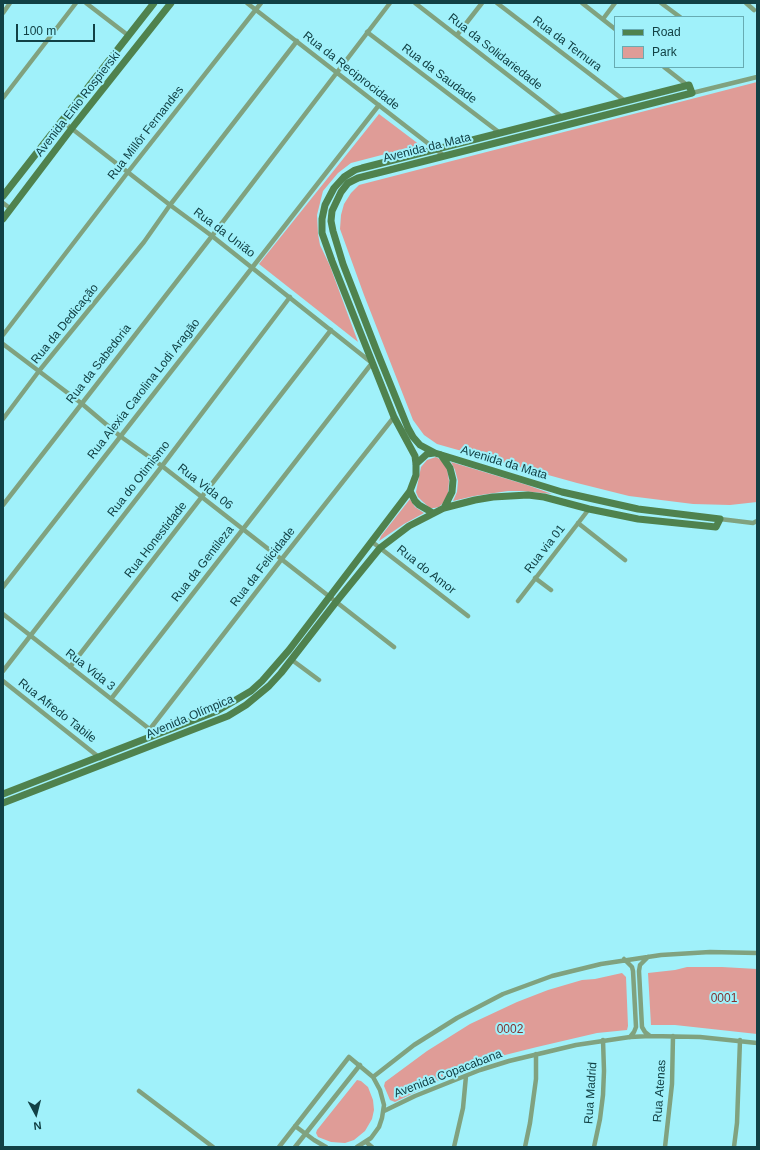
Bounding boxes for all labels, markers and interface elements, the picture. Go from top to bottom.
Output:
street label: Rua da Solidariedade [445,11,545,93]
street label: Rua da Ternura [530,13,604,75]
scale bar [18,16,97,42]
legend [614,16,744,68]
text: 100 m [23,24,56,38]
text: Road [652,25,681,39]
street label: Rua da Reciprocidade [300,29,402,113]
street label: Rua da Saudade [399,41,479,107]
text: Park [652,45,677,59]
street label: Avenida Enio Rospierski [32,48,124,160]
street label: Rua Millôr Fernandes [105,83,187,183]
street label: Avenida da Mata [382,130,472,166]
street label: Rua da União [190,205,258,261]
street label: Rua da Dedicação [28,281,102,367]
street label: Rua Alexia Carolina Lodi Aragão [85,316,203,462]
street label: Rua da Sabedoria [64,321,134,407]
street label: Rua do Otimismo [105,438,173,520]
street label: Avenida da Mata [459,443,549,483]
street label: Rua Vida 06 [175,461,235,513]
street label: Rua Honestidade [122,499,190,581]
street label: Rua via 01 [522,522,568,576]
street label: Rua da Gentileza [169,523,237,605]
street label: Rua da Felicidade [228,524,298,610]
street label: Rua do Amor [394,543,458,597]
street label: Rua Vida 3 [62,646,118,694]
street label: Rua Afredo Tabile [15,676,99,746]
street label: Avenida Olímpica [144,692,236,742]
park label: 0001 [711,992,737,1006]
park label: 0002 [497,1023,523,1037]
street label: Avenida Copacabana [392,1047,504,1101]
street label: Rua Atenas [651,1059,669,1123]
street label: Rua Madrid [582,1062,600,1124]
north arrow [16,1094,56,1134]
text: N [33,1119,42,1132]

